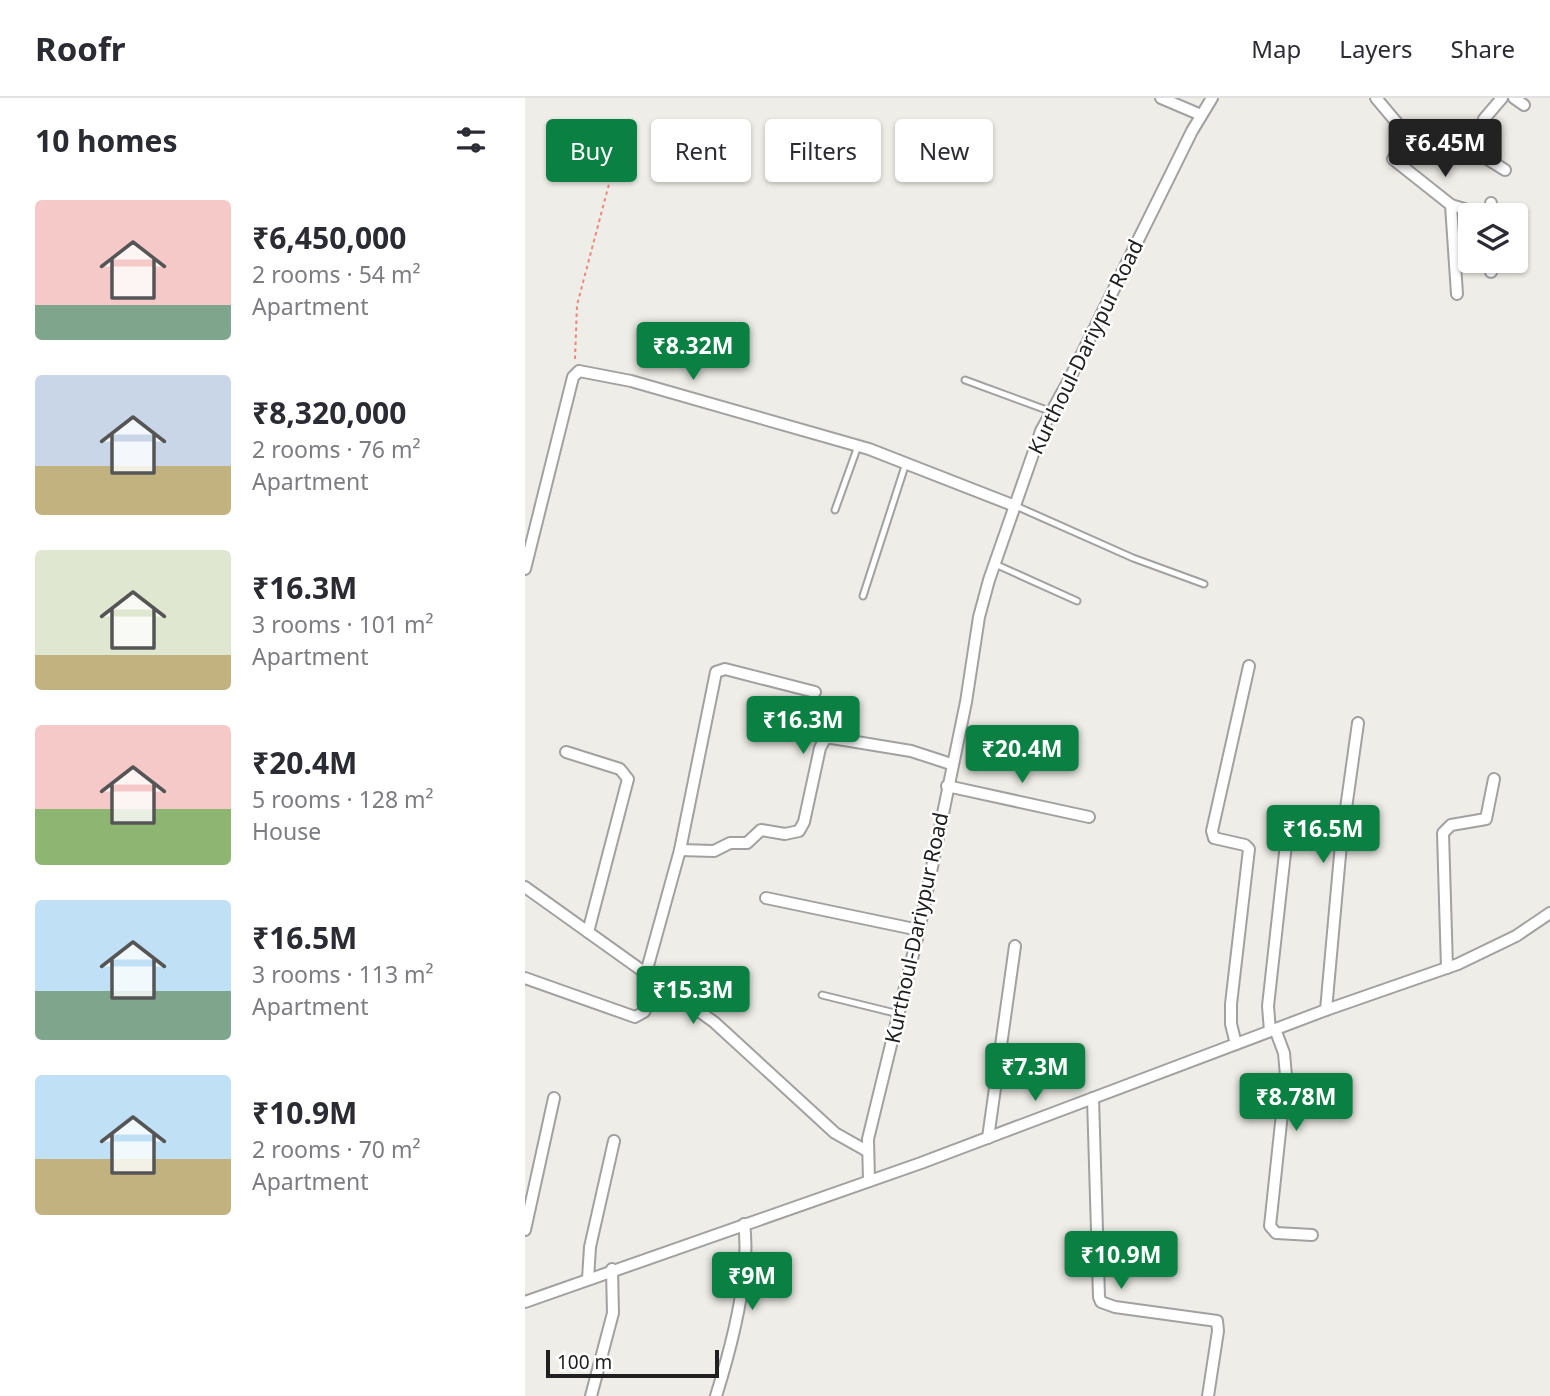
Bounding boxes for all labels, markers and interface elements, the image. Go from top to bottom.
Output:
text: Roofr [35,26,125,71]
text: Map [1251,32,1301,65]
text: Layers [1339,32,1413,65]
text: Share [1451,32,1515,65]
chip: Buy [546,119,637,182]
chip: Rent [651,119,751,182]
chip: Filters [765,119,881,182]
chip: New [895,119,993,182]
text: 10 homes [35,120,178,161]
pin: ₹6.45M [1388,120,1502,179]
icon: filters [452,121,490,159]
text: ₹6.45M [1405,126,1485,158]
map controls [1458,203,1528,273]
button: layers [1458,203,1528,273]
text: ₹6,450,000 [252,217,406,258]
icon: home [91,228,175,312]
street label: Kurthoul-Dariypur Road [1021,235,1149,459]
text: 2 rooms · 54 m² [252,258,421,290]
text: Apartment [252,290,369,322]
pin: ₹8.32M [636,322,750,382]
text: ₹8.32M [653,329,733,361]
text: ₹8,320,000 [252,392,406,433]
icon: home [91,403,175,487]
text: 2 rooms · 76 m² [252,433,421,465]
text: Apartment [252,465,369,497]
text: ₹16.3M [252,567,357,608]
icon: home [91,578,175,662]
text: 3 rooms · 101 m² [252,608,434,640]
text: Apartment [252,640,369,672]
pin: ₹16.3M [746,696,860,756]
text: ₹16.3M [763,703,843,735]
pin: ₹20.4M [965,726,1079,785]
text: ₹20.4M [982,732,1062,764]
text: ₹20.4M [252,742,357,783]
icon: home [91,753,175,837]
text: 5 rooms · 128 m² [252,783,434,815]
pin: ₹16.5M [1266,806,1380,865]
street label: Kurthoul-Dariypur Road [878,810,954,1046]
text: ₹16.5M [1283,812,1363,844]
text: House [252,815,321,847]
text: ₹16.5M [252,917,357,958]
icon: home [91,928,175,1012]
text: 3 rooms · 113 m² [252,958,434,990]
pin: ₹15.3M [636,967,750,1026]
text: ₹15.3M [653,973,733,1005]
text: Apartment [252,990,369,1022]
pin: ₹7.3M [986,1044,1084,1103]
text: ₹7.3M [1001,1050,1069,1082]
pin: ₹8.78M [1239,1074,1353,1133]
text: ₹8.78M [1256,1080,1336,1112]
text: ₹10.9M [252,1092,357,1133]
icon: home [91,1103,175,1187]
text: 2 rooms · 70 m² [252,1133,421,1165]
text: Apartment [252,1165,369,1197]
pin: ₹10.9M [1064,1232,1178,1291]
text: ₹10.9M [1081,1238,1161,1270]
pin: ₹9M [718,1252,786,1312]
text: ₹9M [728,1259,776,1291]
scale bar [546,1347,719,1379]
text: 100 m [557,1349,612,1375]

